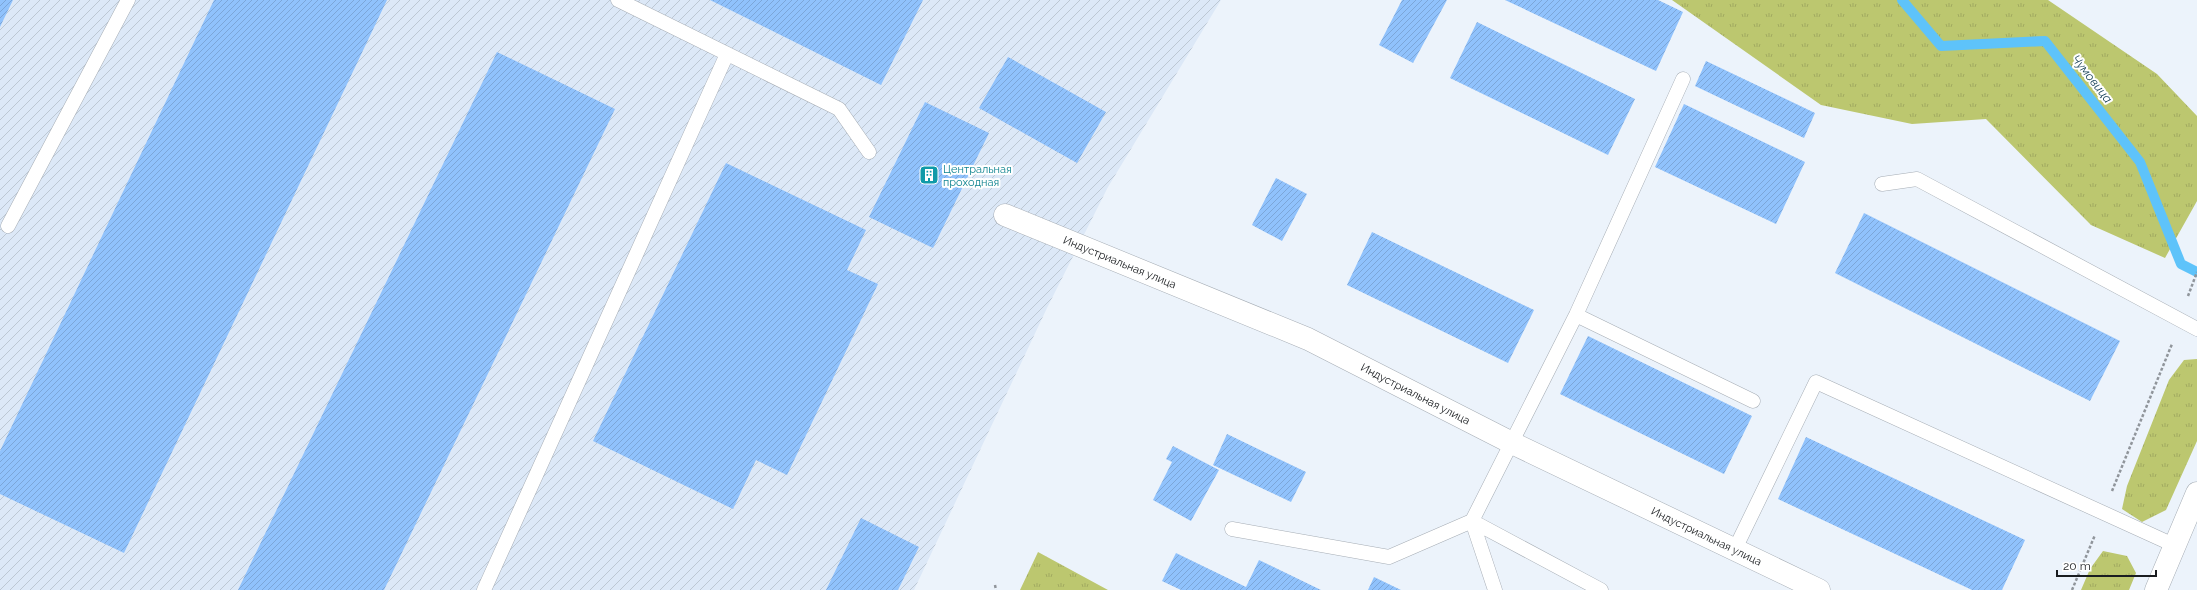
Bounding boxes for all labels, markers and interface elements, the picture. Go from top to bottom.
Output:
water label: Чумовица [2069,52,2115,106]
place label: Центральная проходная [943,163,1012,189]
building icon: Центральная проходная [918,164,940,186]
street label: Индустриальная улица [1061,233,1178,291]
street label: Индустриальная улица [1358,361,1472,428]
street label: Индустриальная улица [1649,505,1764,569]
scale bar [2057,552,2156,578]
text: 20 m [2063,559,2091,573]

